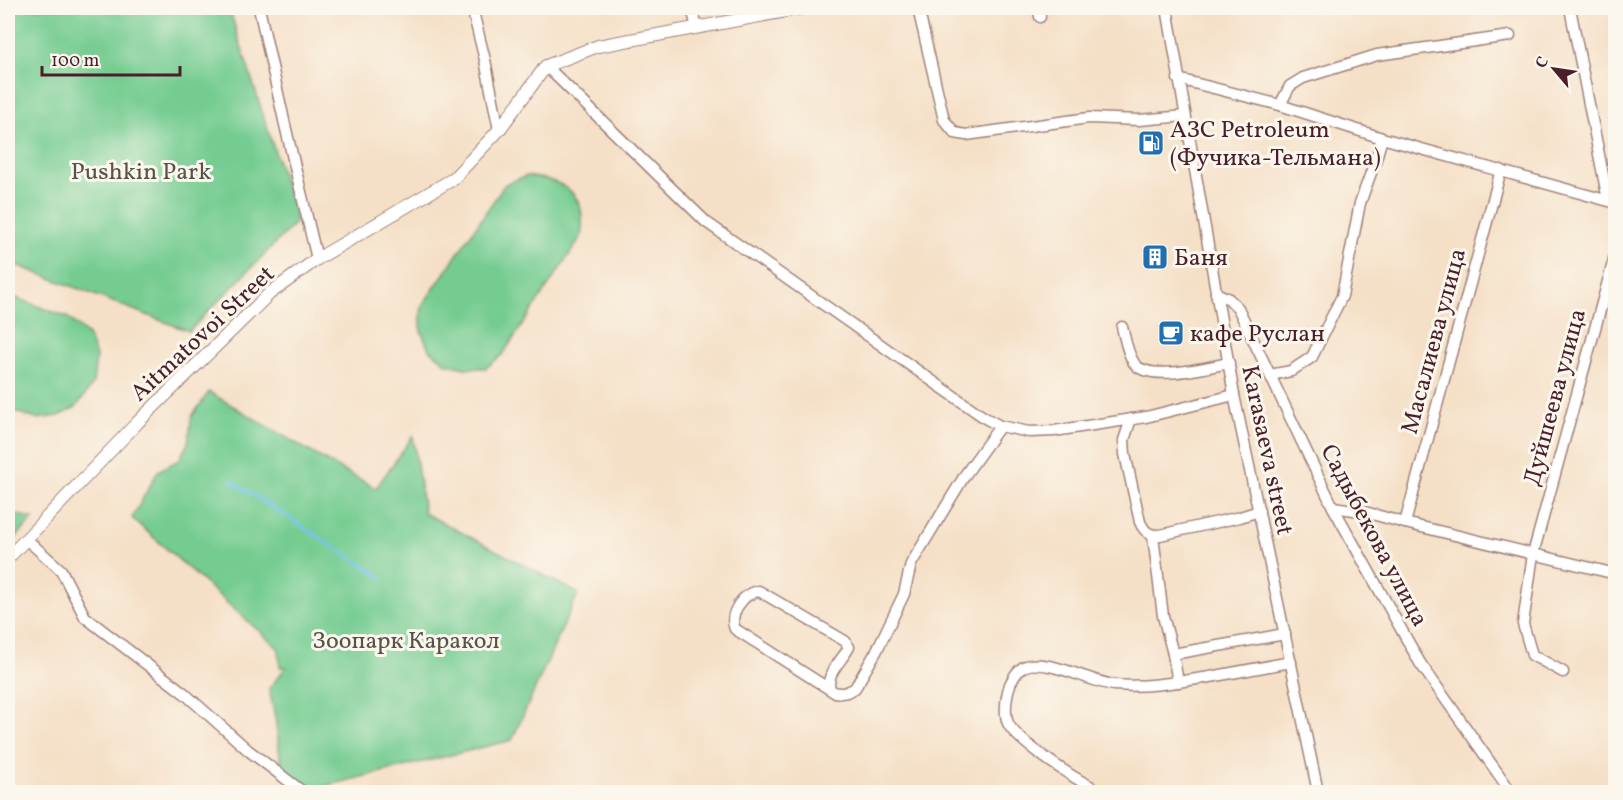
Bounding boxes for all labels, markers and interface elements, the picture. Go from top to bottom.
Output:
scale bar [42,39,180,77]
north arrow [1524,39,1584,99]
text: 100 m [51,49,100,74]
text: С [1531,53,1555,73]
place label: АЗС Petroleum (Фучика-Тельмана) [1170,114,1381,176]
fuel station icon: АЗС Petroleum (Фучика-Тельмана) [1136,128,1166,158]
park label: Pushkin Park [71,156,211,190]
building icon: Баня [1140,242,1170,272]
place label: Баня [1174,242,1228,276]
street label: Масалиева улица [1394,245,1476,438]
street label: Aitmatovoi Street [124,259,283,410]
street label: Дуйшеева улица [1516,305,1596,490]
cafe icon: кафе Руслан [1156,318,1186,348]
place label: кафе Руслан [1190,318,1325,352]
street label: Karasaeva street [1231,362,1301,539]
street label: Садыбекова улица [1311,439,1436,633]
park label: Зоопарк Каракол [312,625,500,659]

